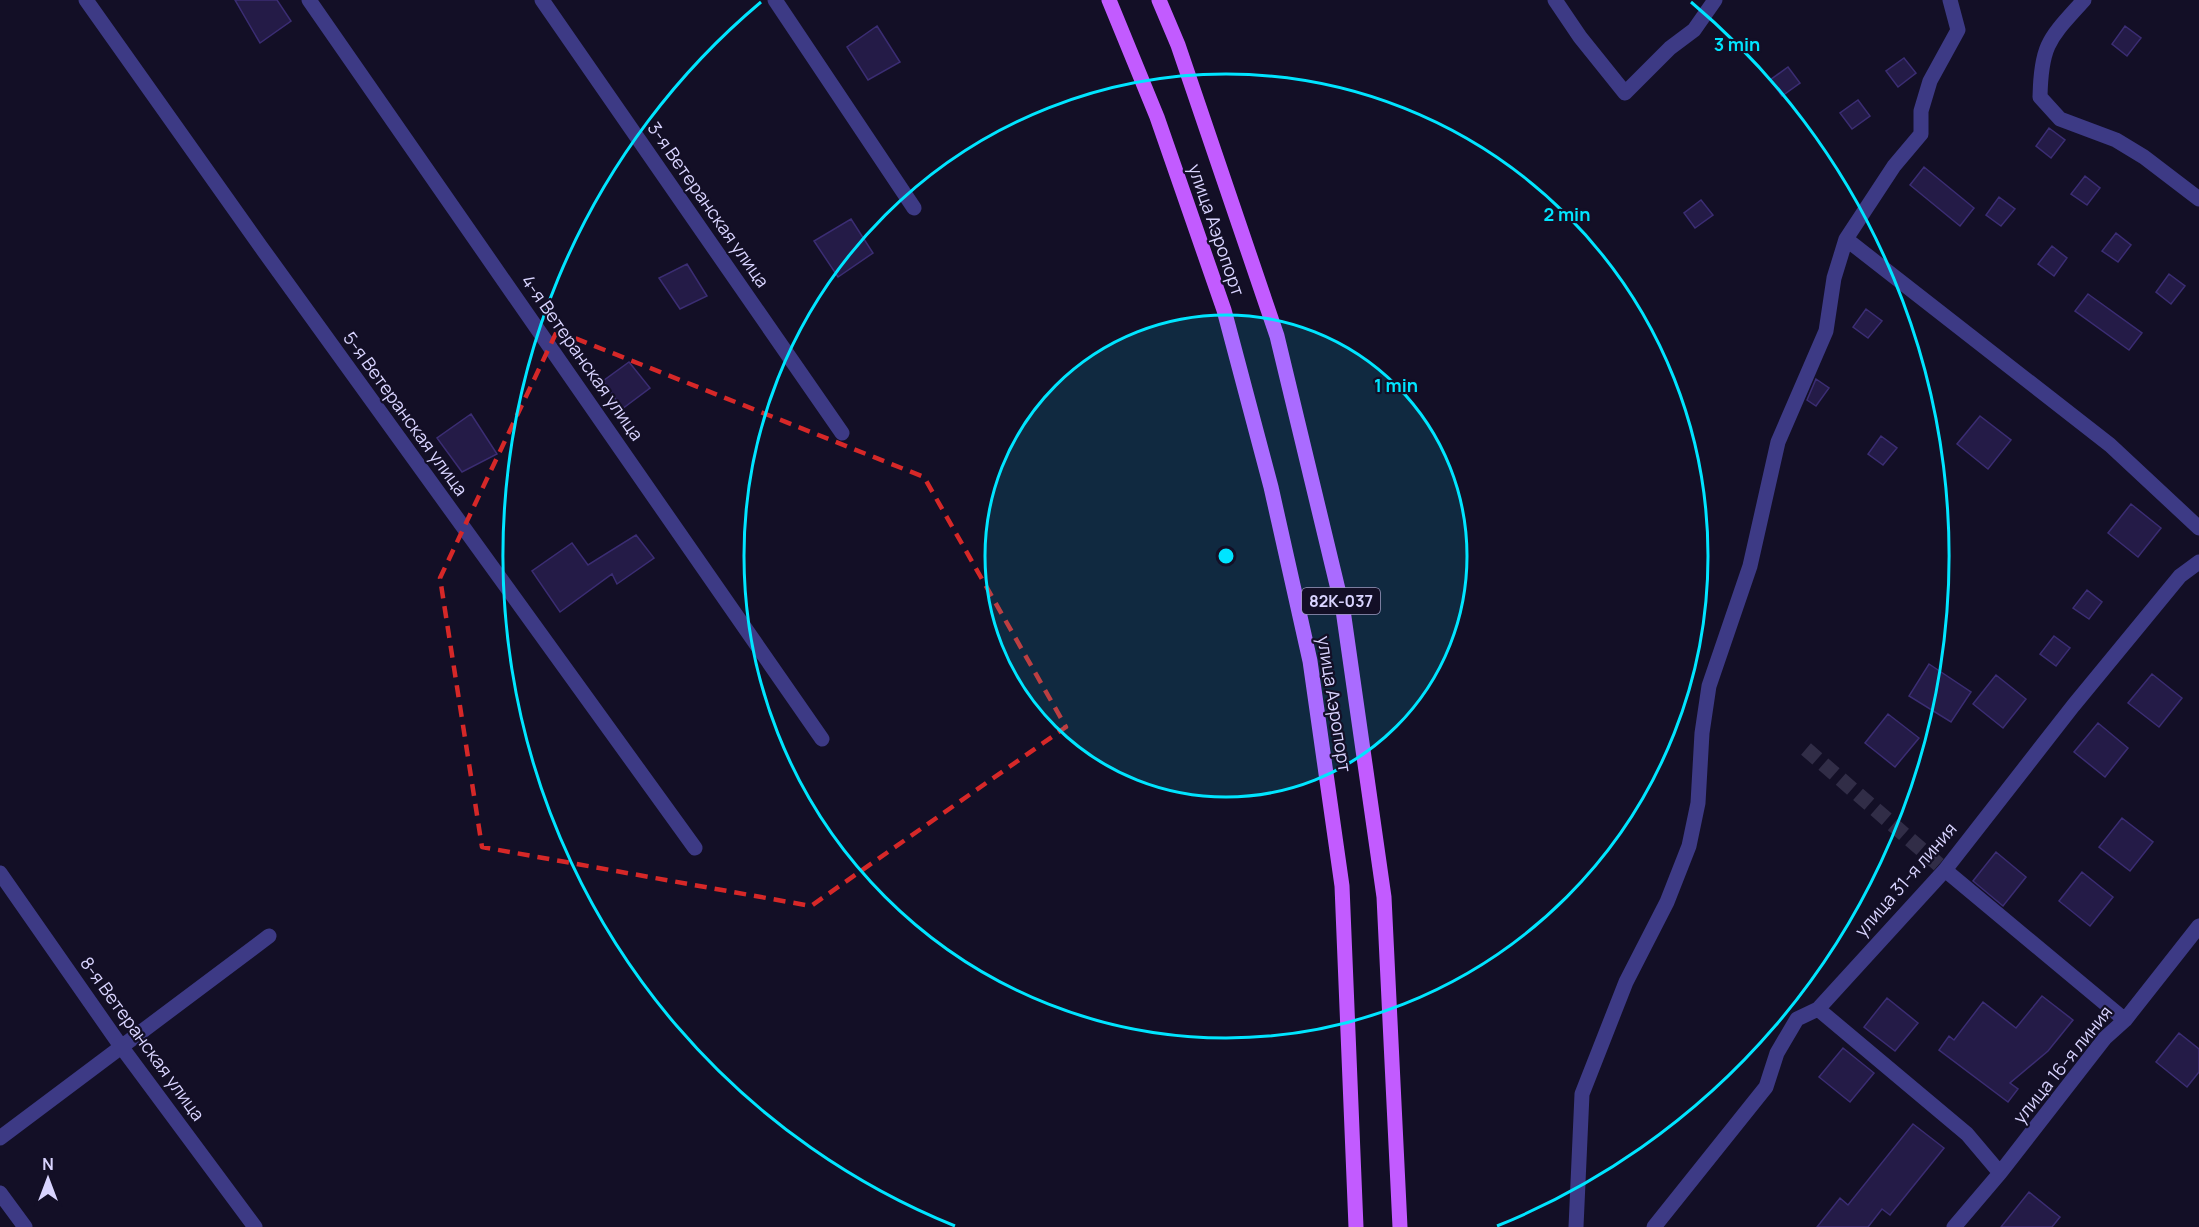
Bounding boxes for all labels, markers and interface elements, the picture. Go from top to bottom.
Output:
text: 3 min [1714,32,1760,56]
street label: 3-я Ветеранская улица [643,117,775,292]
street label: улица Аэропорт [1183,161,1251,299]
text: 2 min [1544,202,1590,226]
street label: 4-я Ветеранская улица [516,270,649,445]
street label: 5-я Ветеранская улица [338,327,473,500]
text: 1 min [1374,373,1418,397]
centre of rings [1216,546,1236,566]
road number: 82К-037 [1302,588,1380,614]
street label: улица Аэропорт [1312,634,1358,774]
street label: улица 31-я линия [1849,817,1962,942]
street label: 8-я Ветеранская улица [75,952,210,1125]
street label: улица 16-я линия [2007,1000,2117,1128]
north arrow [18,1149,78,1209]
text: N [42,1153,54,1175]

